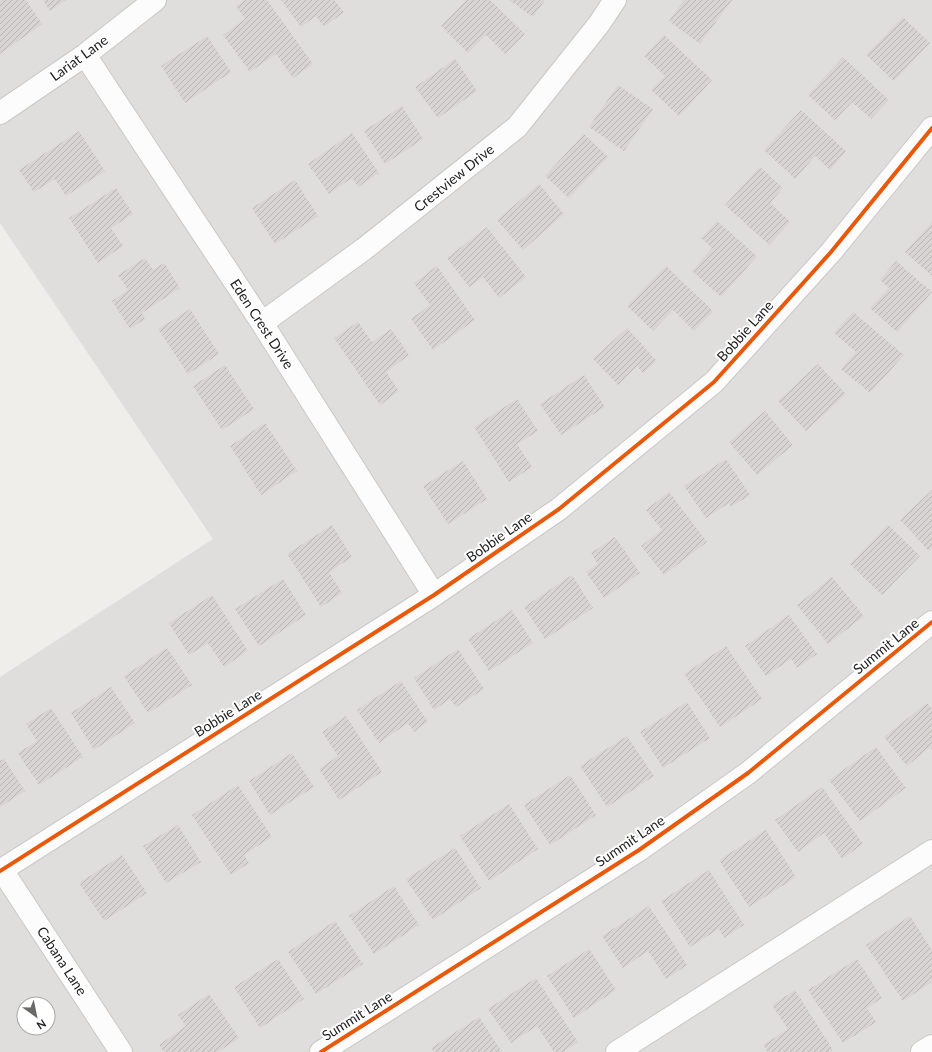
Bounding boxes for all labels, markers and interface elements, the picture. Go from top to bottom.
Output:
street label: Lariat Lane [46,31,111,84]
street label: Crestview Drive [410,140,497,215]
street label: Eden Crest Drive [227,275,298,372]
street label: Bobbie Lane [713,297,776,365]
street label: Bobbie Lane [463,508,535,565]
street label: Summit Lane [849,614,922,677]
street label: Bobbie Lane [191,685,265,740]
street label: Summit Lane [592,811,667,870]
street label: Cabana Lane [34,923,91,998]
street label: Summit Lane [318,987,395,1044]
north arrow [16,996,56,1036]
text: N [35,1017,49,1033]

